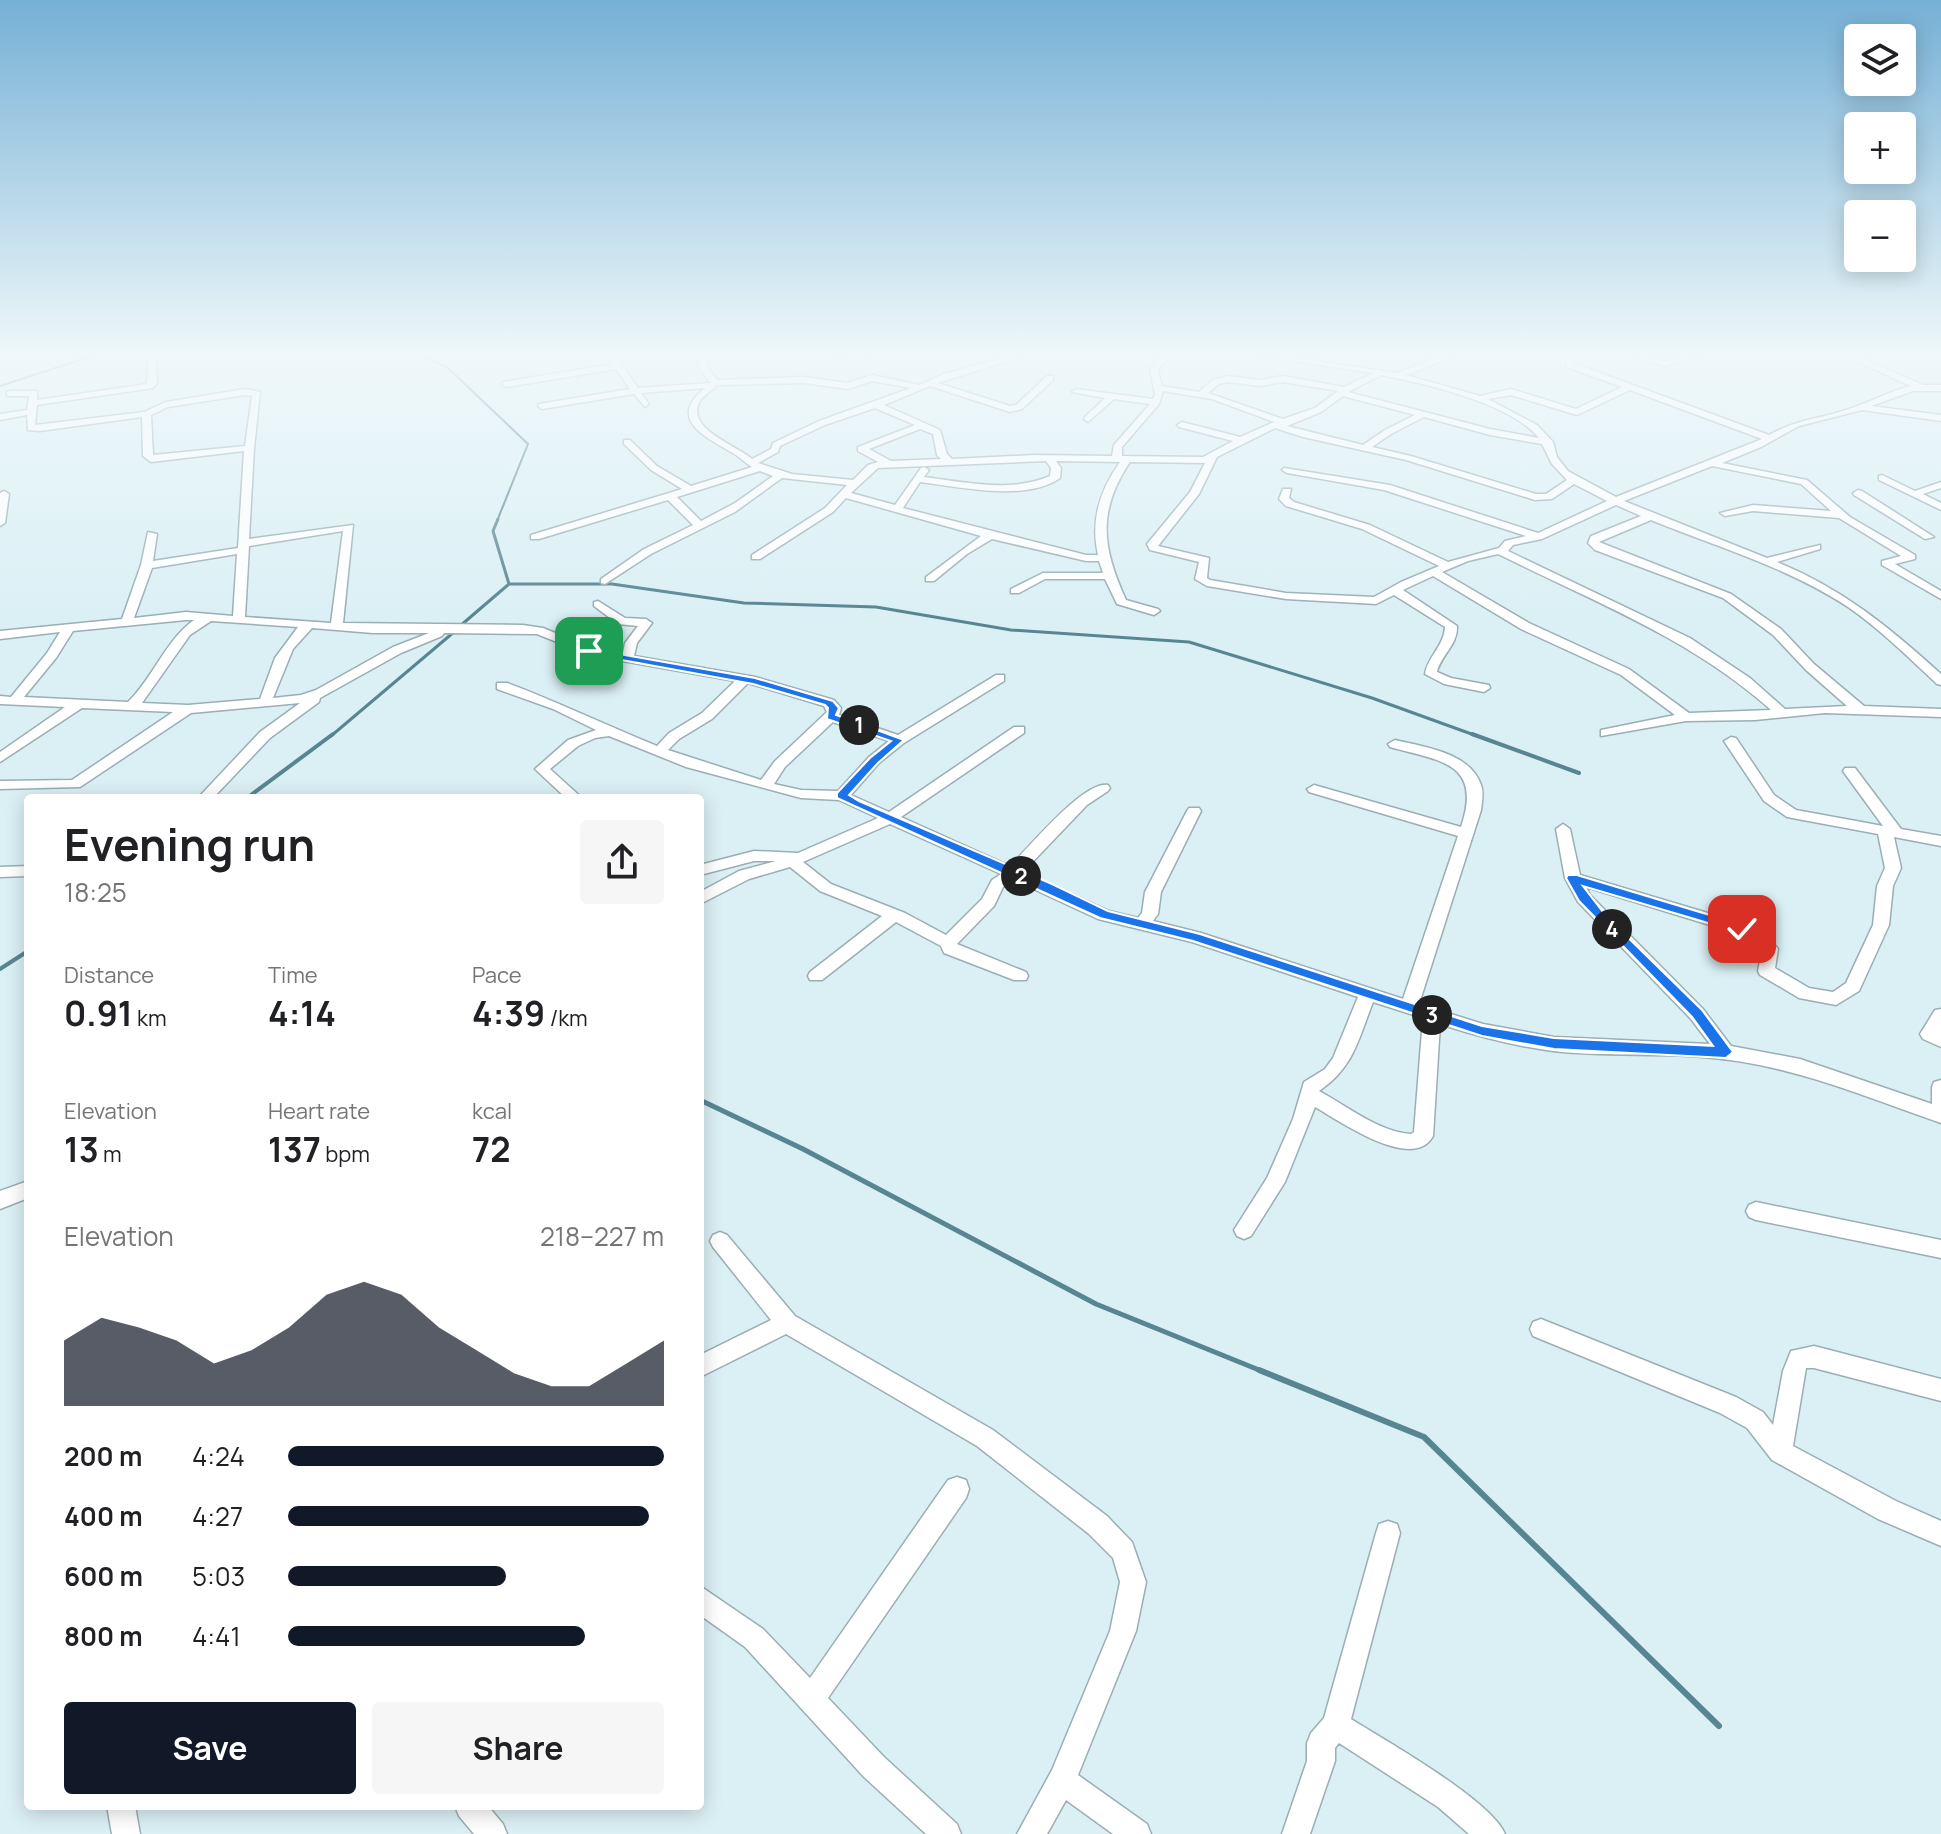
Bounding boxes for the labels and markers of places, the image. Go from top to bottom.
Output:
pin [555,617,623,685]
pin: 1 [839,705,879,745]
pin: 2 [1001,856,1041,896]
pin [1708,895,1776,963]
pin: 4 [1592,909,1632,949]
pin: 3 [1412,995,1452,1035]

